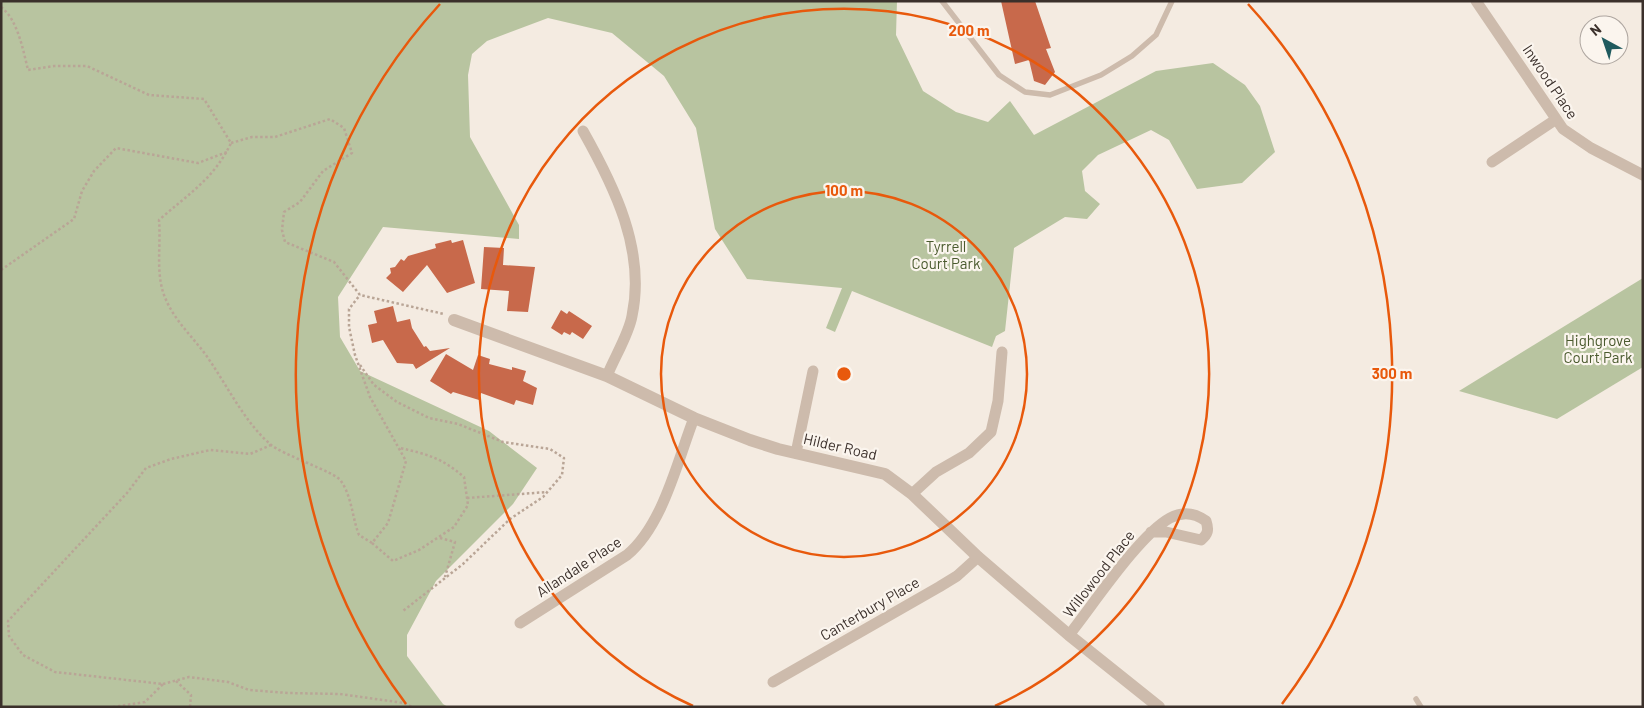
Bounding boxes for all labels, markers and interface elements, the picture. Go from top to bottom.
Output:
north arrow [1579,15,1629,65]
text: N [1586,20,1604,39]
text: 200 m [948,21,990,39]
street label: Inwood Place [1519,41,1582,122]
text: 100 m [825,181,863,199]
park label: Tyrrell Court Park [912,237,981,272]
park label: Highgrove Court Park [1564,331,1633,366]
text: 300 m [1372,364,1412,382]
centre of rings [835,365,853,383]
street label: Hilder Road [802,429,879,463]
street label: Willowood Place [1059,526,1138,621]
street label: Allandale Place [533,532,624,600]
street label: Canterbury Place [817,573,922,644]

